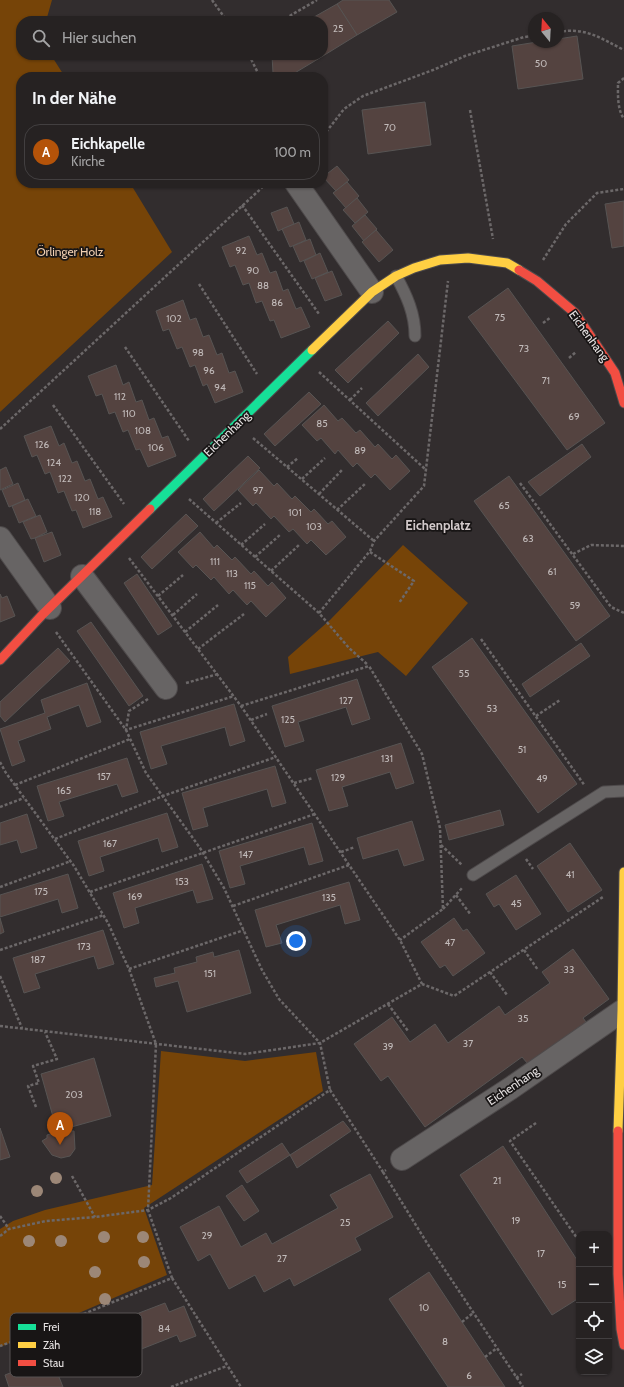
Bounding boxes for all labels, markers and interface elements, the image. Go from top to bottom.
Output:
north arrow [528,12,564,48]
search box [16,16,328,60]
house number: 25 [333,22,343,35]
icon: search [30,27,52,49]
text: Hier suchen [62,29,137,47]
house number: 50 [535,57,547,70]
text: In der Nähe [32,88,116,108]
house number: 70 [384,121,396,134]
text: Eichkapelle [71,135,145,153]
text: A [42,144,50,160]
text: 100 m [274,144,311,160]
text: Kirche [71,153,105,169]
park label: Örlinger Holz [36,244,104,259]
house number: 92 [236,244,246,257]
house number: 90 [247,264,259,277]
house number: 88 [257,279,269,292]
house number: 86 [271,296,283,309]
street label: Eichenhang [566,307,613,365]
house number: 75 [495,311,505,324]
house number: 102 [166,312,182,325]
house number: 73 [519,342,529,355]
house number: 98 [192,346,204,359]
house number: 96 [203,364,215,377]
house number: 71 [542,374,550,387]
house number: 94 [214,381,226,394]
house number: 112 [114,390,126,403]
house number: 110 [122,407,136,420]
street label: Eichenhang [200,407,254,460]
house number: 69 [568,410,580,423]
house number: 85 [316,417,328,430]
house number: 108 [135,424,151,437]
house number: 126 [35,438,49,451]
house number: 106 [148,441,164,454]
house number: 89 [354,444,366,457]
house number: 124 [47,456,61,469]
house number: 122 [58,472,72,485]
house number: 97 [253,484,263,497]
house number: 120 [74,491,90,504]
house number: 65 [498,499,510,512]
house number: 118 [89,505,101,518]
house number: 101 [288,506,302,519]
district label: Eichenplatz [405,517,471,533]
house number: 103 [306,520,322,533]
house number: 63 [522,532,534,545]
house number: 111 [210,555,220,568]
house number: 61 [548,565,556,578]
house number: 113 [226,567,238,580]
house number: 115 [244,579,256,592]
house number: 59 [569,599,581,612]
house number: 55 [459,667,469,680]
house number: 127 [339,694,353,707]
house number: 53 [487,702,497,715]
house number: 125 [281,713,295,726]
house number: 51 [518,743,526,756]
house number: 131 [381,752,393,765]
house number: 157 [97,770,111,783]
house number: 129 [331,771,345,784]
house number: 49 [536,772,548,785]
house number: 165 [57,784,71,797]
house number: 167 [103,837,117,850]
house number: 147 [239,848,253,861]
house number: 41 [565,868,575,881]
house number: 153 [175,875,189,888]
house number: 175 [34,885,48,898]
house number: 169 [128,890,143,903]
house number: 135 [322,891,336,904]
house number: 45 [510,897,522,910]
your location [286,931,306,951]
house number: 47 [445,936,455,949]
house number: 173 [77,940,91,953]
house number: 187 [31,953,45,966]
house number: 33 [564,963,574,976]
house number: 151 [204,967,216,980]
house number: 35 [518,1012,528,1025]
house number: 37 [463,1037,473,1050]
house number: 39 [382,1040,394,1053]
street label: Eichenhang [484,1062,542,1108]
house number: 203 [65,1088,83,1101]
pin: A [47,1112,73,1145]
house number: 21 [493,1174,501,1187]
house number: 19 [512,1214,521,1227]
house number: 25 [340,1216,350,1229]
house number: 29 [202,1229,213,1242]
map controls [576,1231,612,1375]
button: + [576,1231,612,1267]
house number: 17 [537,1247,545,1260]
house number: 27 [277,1252,287,1265]
button: − [576,1267,612,1303]
house number: 15 [558,1278,566,1291]
house number: 10 [419,1301,429,1314]
button: locate [576,1303,612,1339]
legend [10,1313,142,1377]
text: Frei [43,1320,60,1334]
house number: 84 [158,1322,170,1335]
house number: 8 [442,1335,448,1348]
text: Zäh [43,1338,60,1352]
button: layers [576,1339,612,1375]
text: Stau [43,1356,64,1370]
house number: 6 [466,1369,472,1382]

